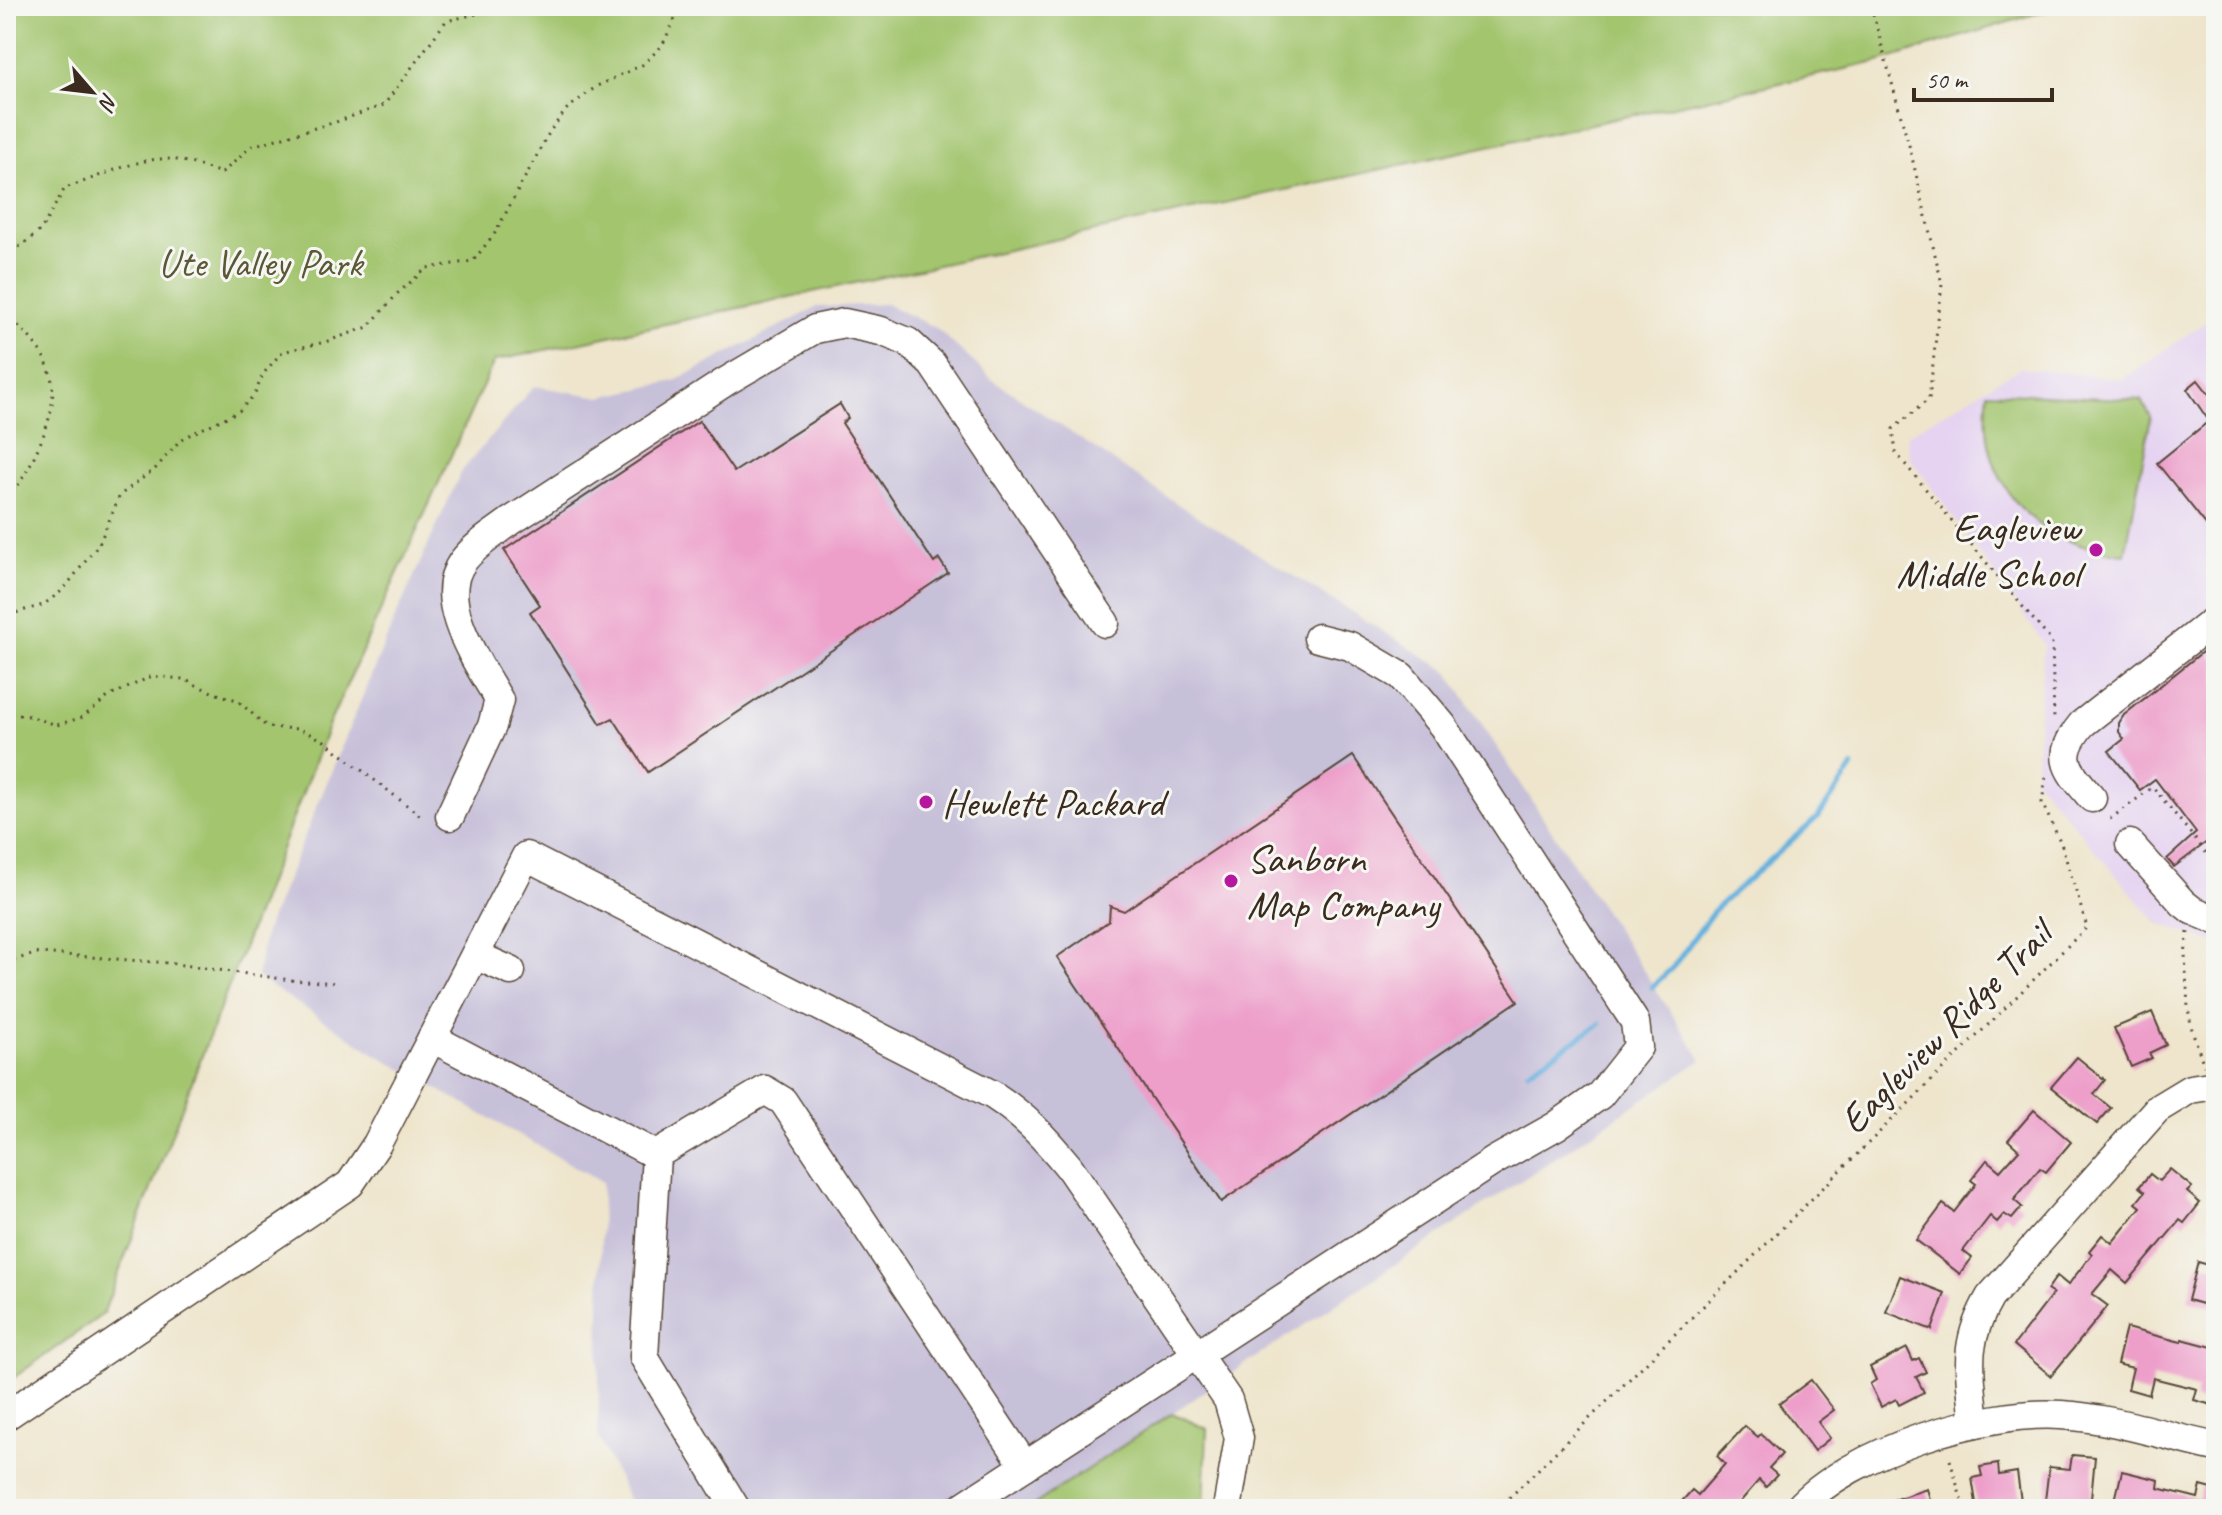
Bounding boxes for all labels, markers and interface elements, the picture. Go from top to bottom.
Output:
north arrow [52,52,132,132]
scale bar [1914,52,2052,102]
text: 50 m [1926,65,1969,95]
text: N [92,88,124,116]
park label: Ute Valley Park [158,238,364,288]
place label: Eagleview Middle School [1896,503,2086,599]
marker: Eagleview Middle School [2087,541,2105,559]
place label: Hewlett Packard [942,778,1170,828]
marker: Hewlett Packard [917,793,935,811]
place label: Sanborn Map Company [1247,834,1441,930]
marker: Sanborn Map Company [1222,872,1240,890]
street label: Eagleview Ridge Trail [1829,906,2067,1145]

